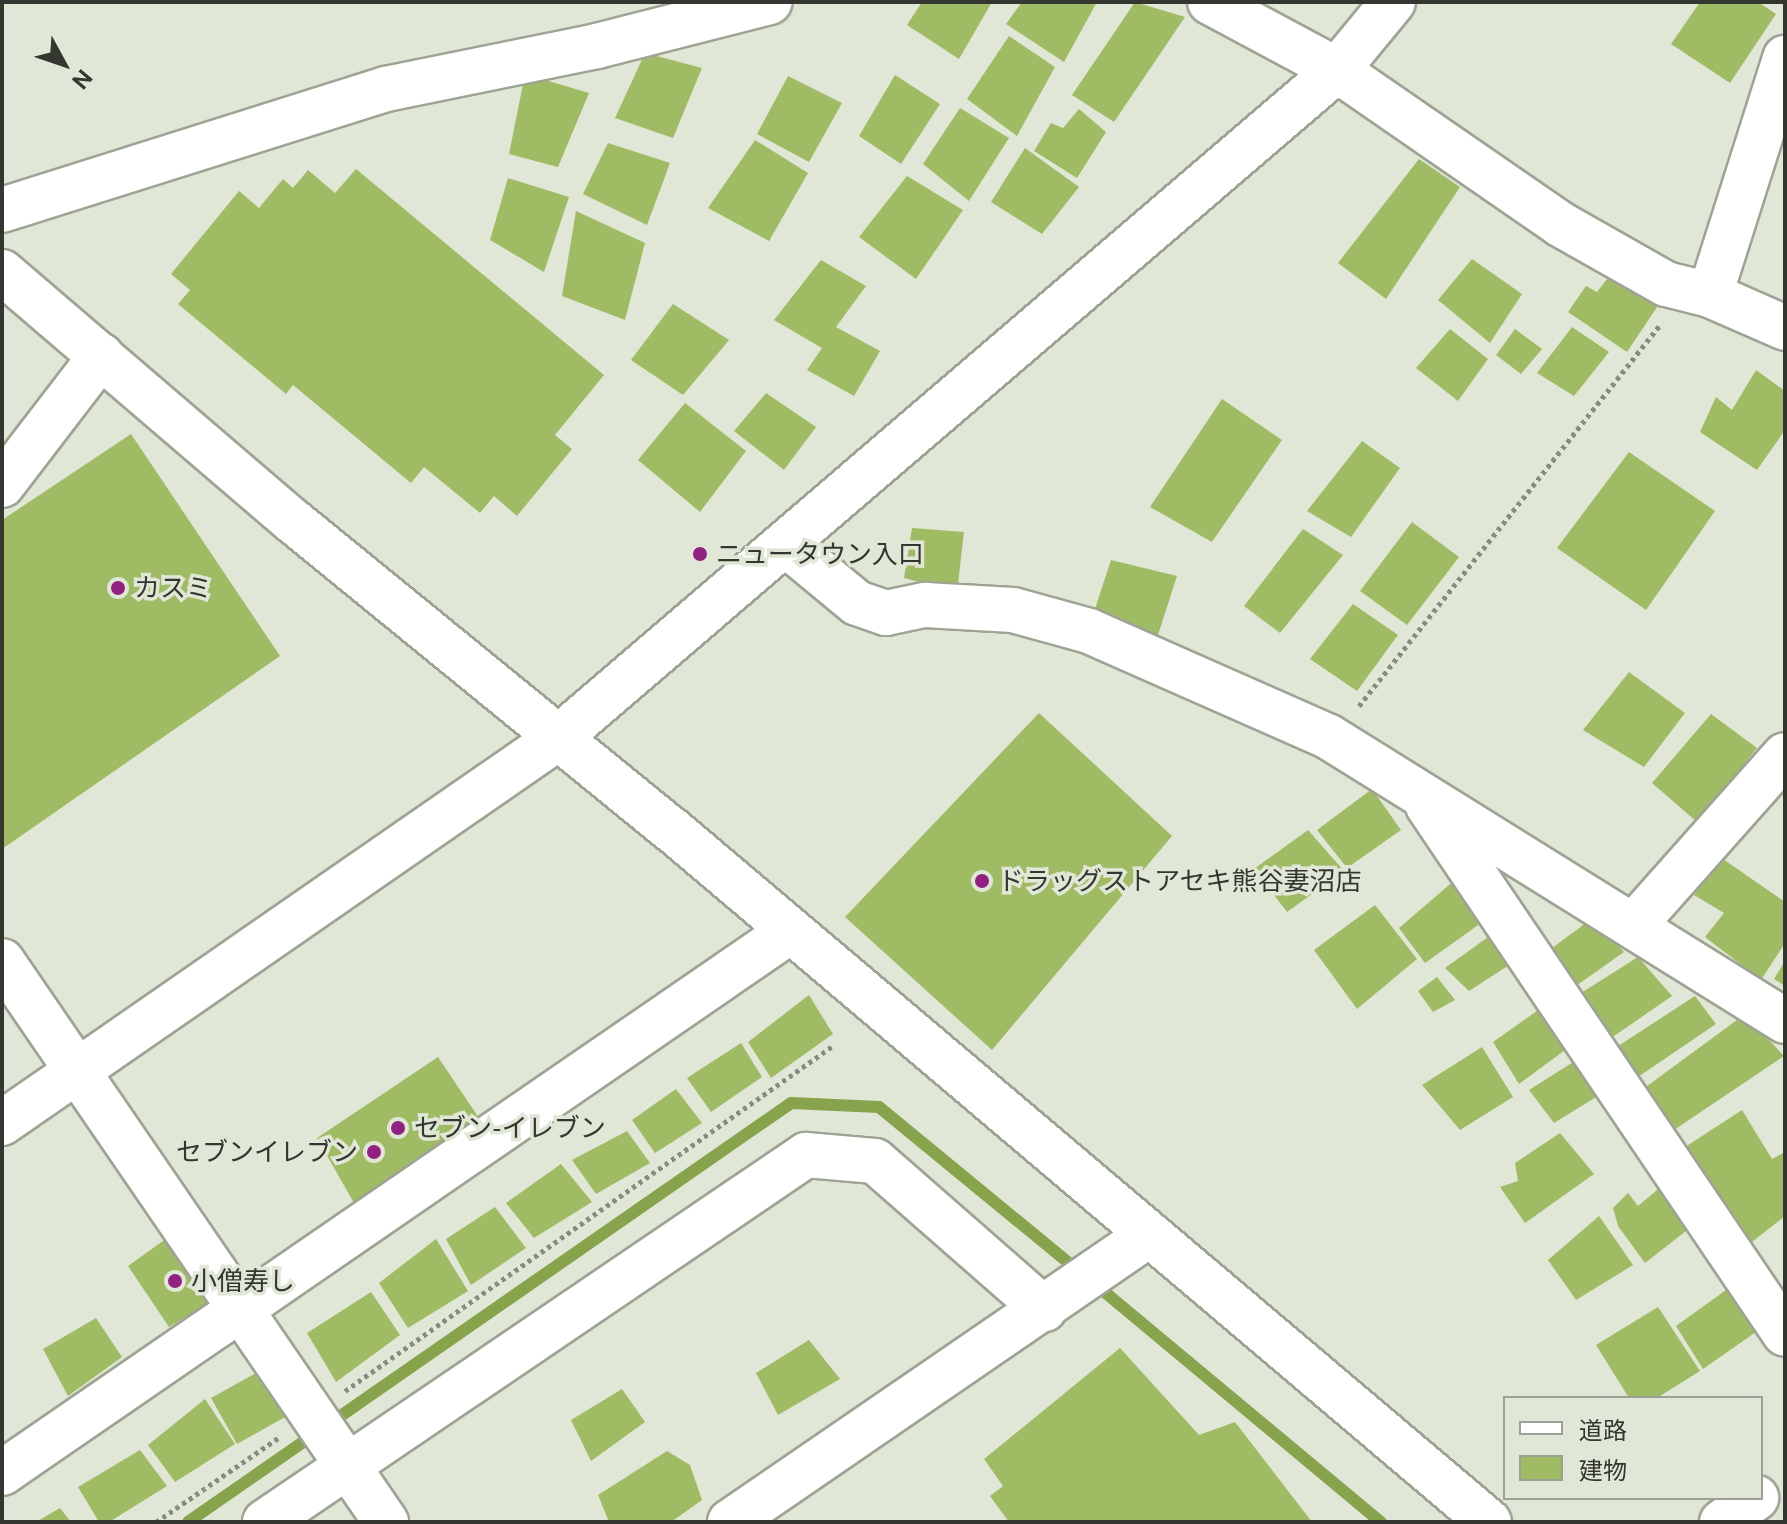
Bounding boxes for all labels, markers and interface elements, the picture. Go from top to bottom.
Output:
north arrow [24,24,104,104]
text: N [67,64,98,94]
place label: ニュータウン入口 [716,538,924,570]
marker: ニュータウン入口 [691,545,709,563]
place label: カスミ [134,572,212,604]
marker: カスミ [109,579,127,597]
place label: ドラッグストアセキ熊谷妻沼店 [998,865,1362,897]
marker: ドラッグストアセキ熊谷妻沼店 [973,872,991,890]
place label: セブン-イレブン [414,1112,606,1144]
marker: セブン-イレブン [389,1119,407,1137]
place label: セブンイレブン [176,1136,358,1168]
marker: セブンイレブン [365,1143,383,1161]
place label: 小僧寿し [191,1265,295,1297]
marker: 小僧寿し [166,1272,184,1290]
legend [1503,1396,1763,1500]
text: 道路 [1579,1416,1627,1444]
text: 建物 [1579,1456,1627,1484]

